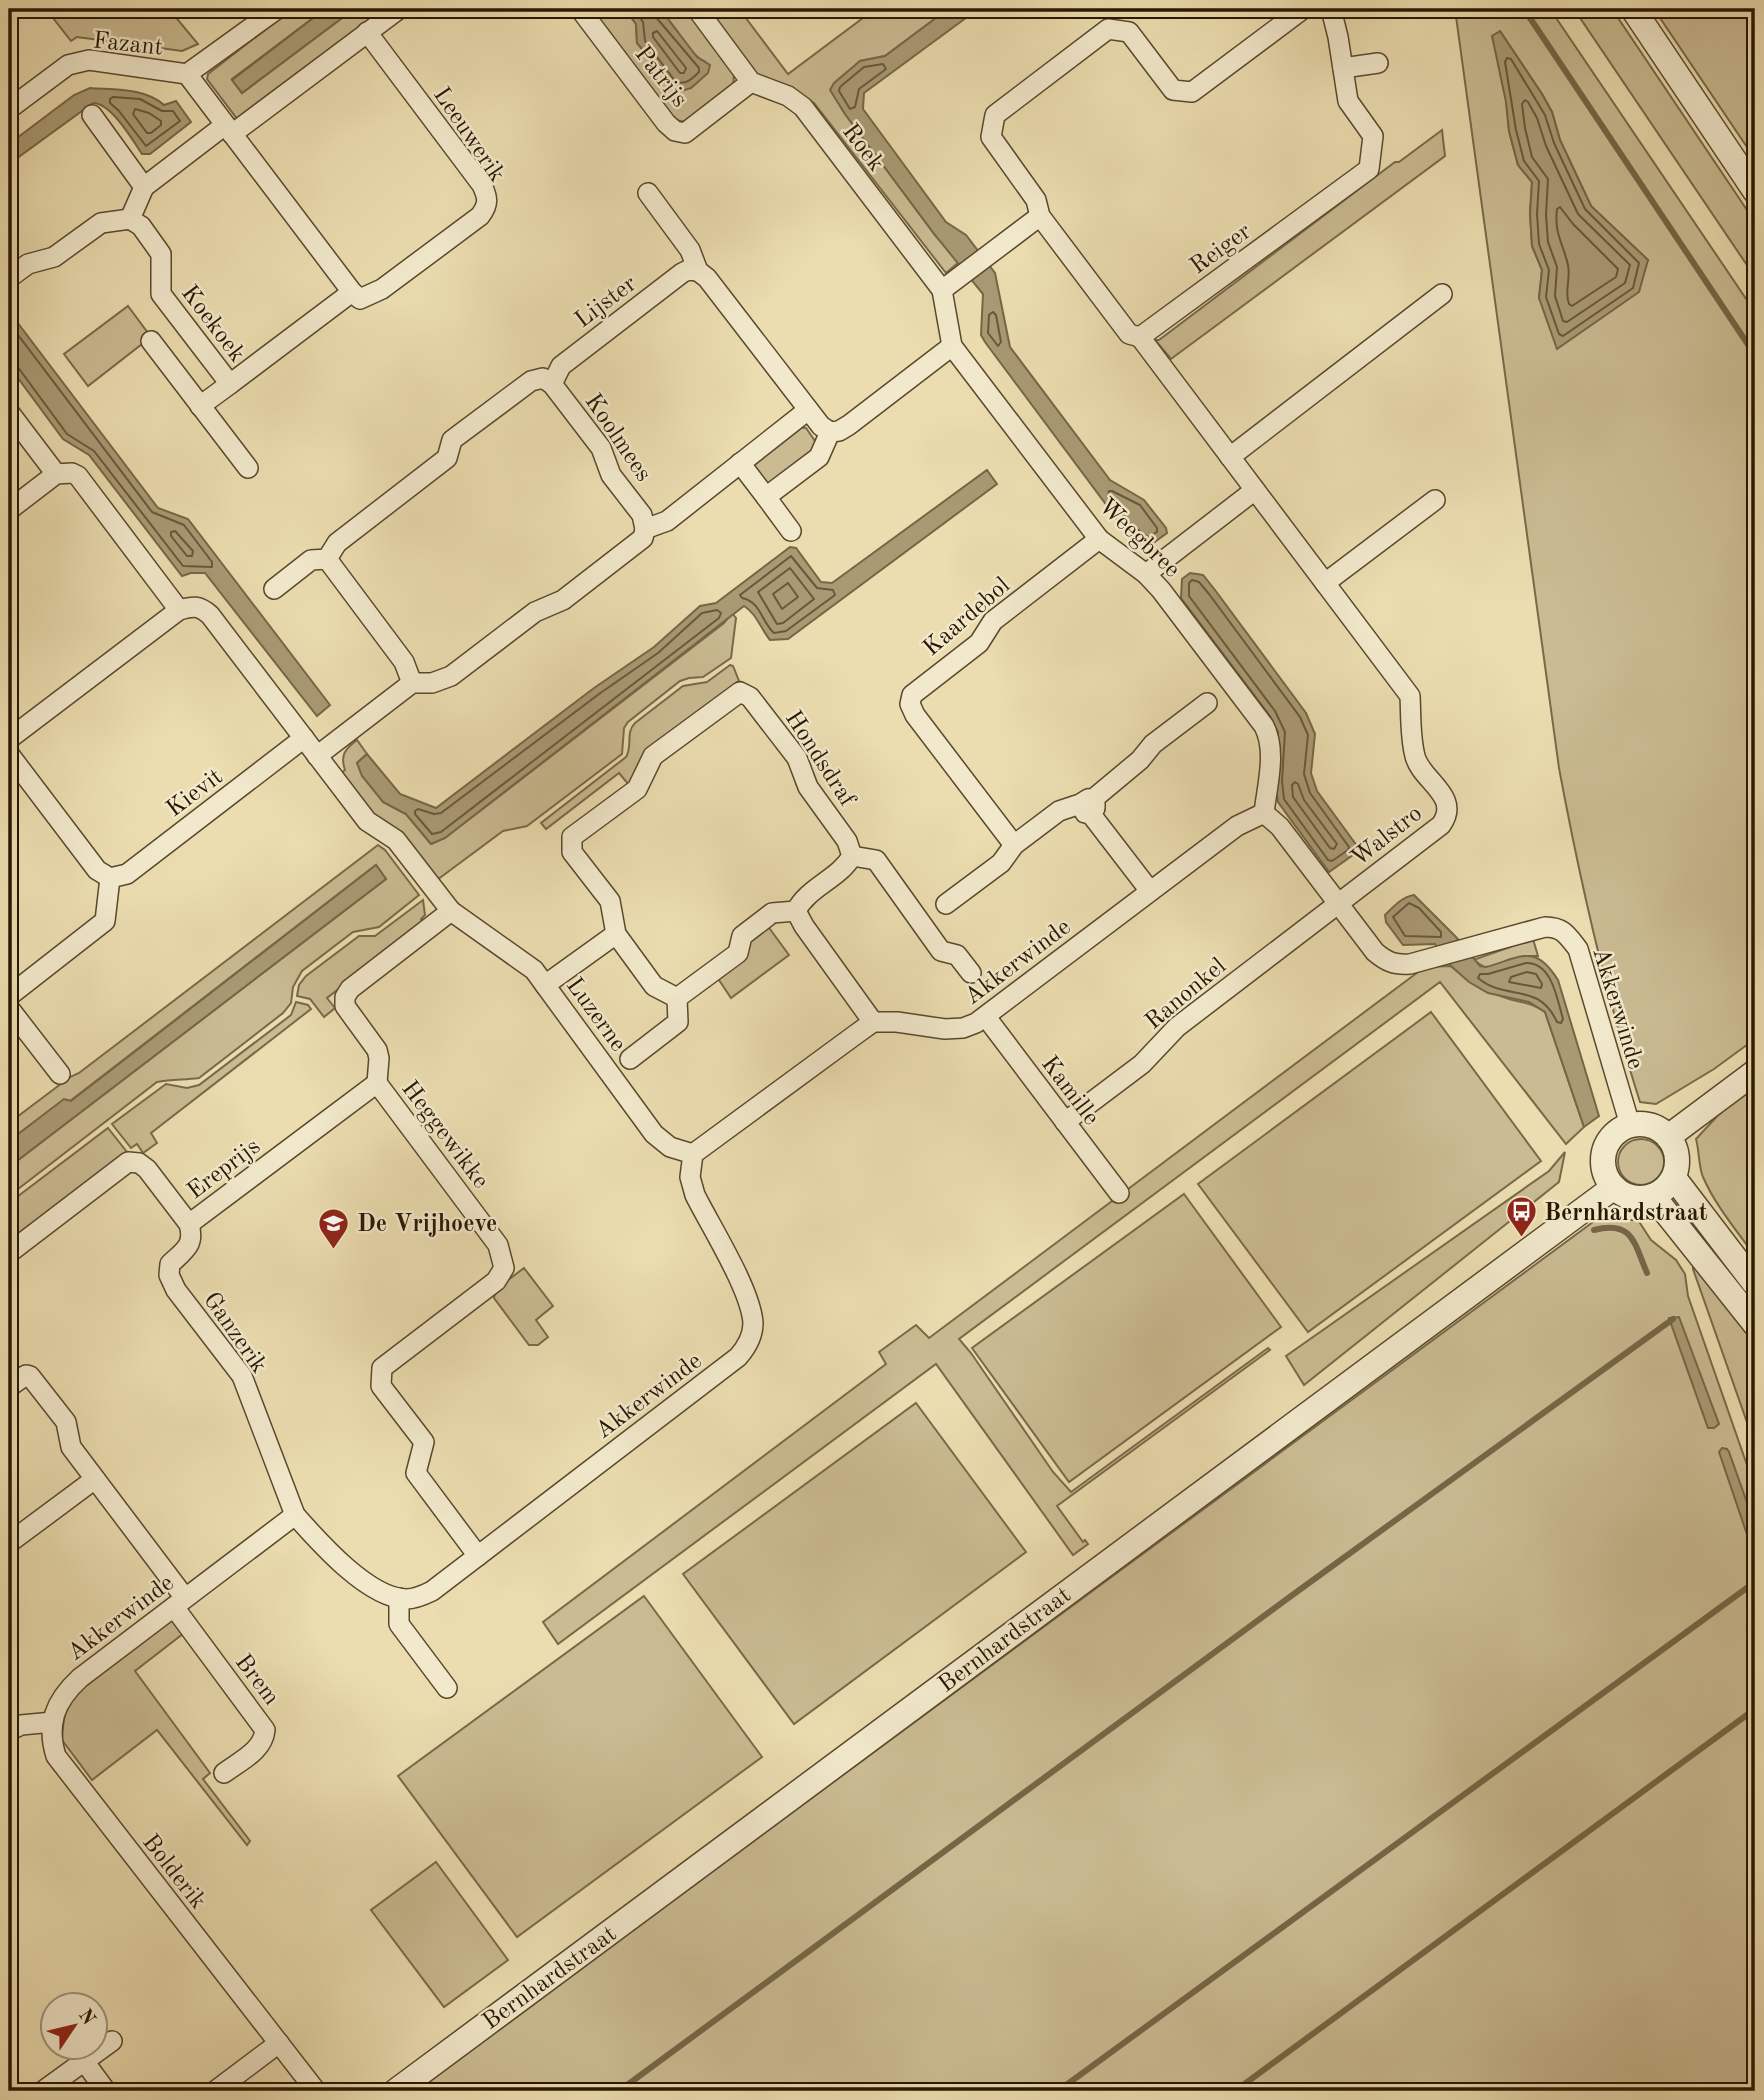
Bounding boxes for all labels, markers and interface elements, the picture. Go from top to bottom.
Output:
street label: Fazant [92,29,164,61]
street label: Patrijs [629,42,691,112]
street label: Leeuwerik [428,84,509,187]
street label: Roek [837,120,888,176]
street label: Reiger [1186,220,1256,279]
street label: Lijster [571,272,641,333]
street label: Koekoek [176,281,249,367]
street label: Koolmees [579,390,655,486]
street label: Weegbree [1093,494,1184,583]
street label: Kaardebol [919,574,1015,661]
street label: Hondsdraf [780,707,860,812]
street label: Kievit [163,765,228,822]
street label: Walstro [1347,802,1427,871]
street label: Akkerwinde [961,915,1076,1010]
street label: Akkerwinde [1587,945,1647,1072]
street label: Ranonkel [1141,954,1231,1035]
street label: Luzerne [561,974,630,1056]
street label: Kamille [1036,1052,1103,1130]
street label: Heggewikke [396,1077,493,1194]
street label: Ereprijs [183,1135,265,1205]
bus stop icon: Bernhardstraat [1504,1195,1538,1239]
place label: Bernhardstraat [1544,1202,1708,1226]
school or university icon: De Vrijhoeve [317,1206,351,1250]
place label: De Vrijhoeve [357,1213,497,1237]
street label: Ganzerik [198,1288,271,1378]
street label: Akkerwinde [592,1349,707,1444]
street label: Akkerwinde [64,1571,179,1666]
street label: Bernhardstraat [935,1583,1076,1698]
street label: Brem [230,1650,283,1710]
street label: Bolderik [137,1830,210,1914]
street label: Bernhardstraat [479,1922,621,2035]
north arrow [38,1992,108,2062]
text: N [74,2006,98,2029]

